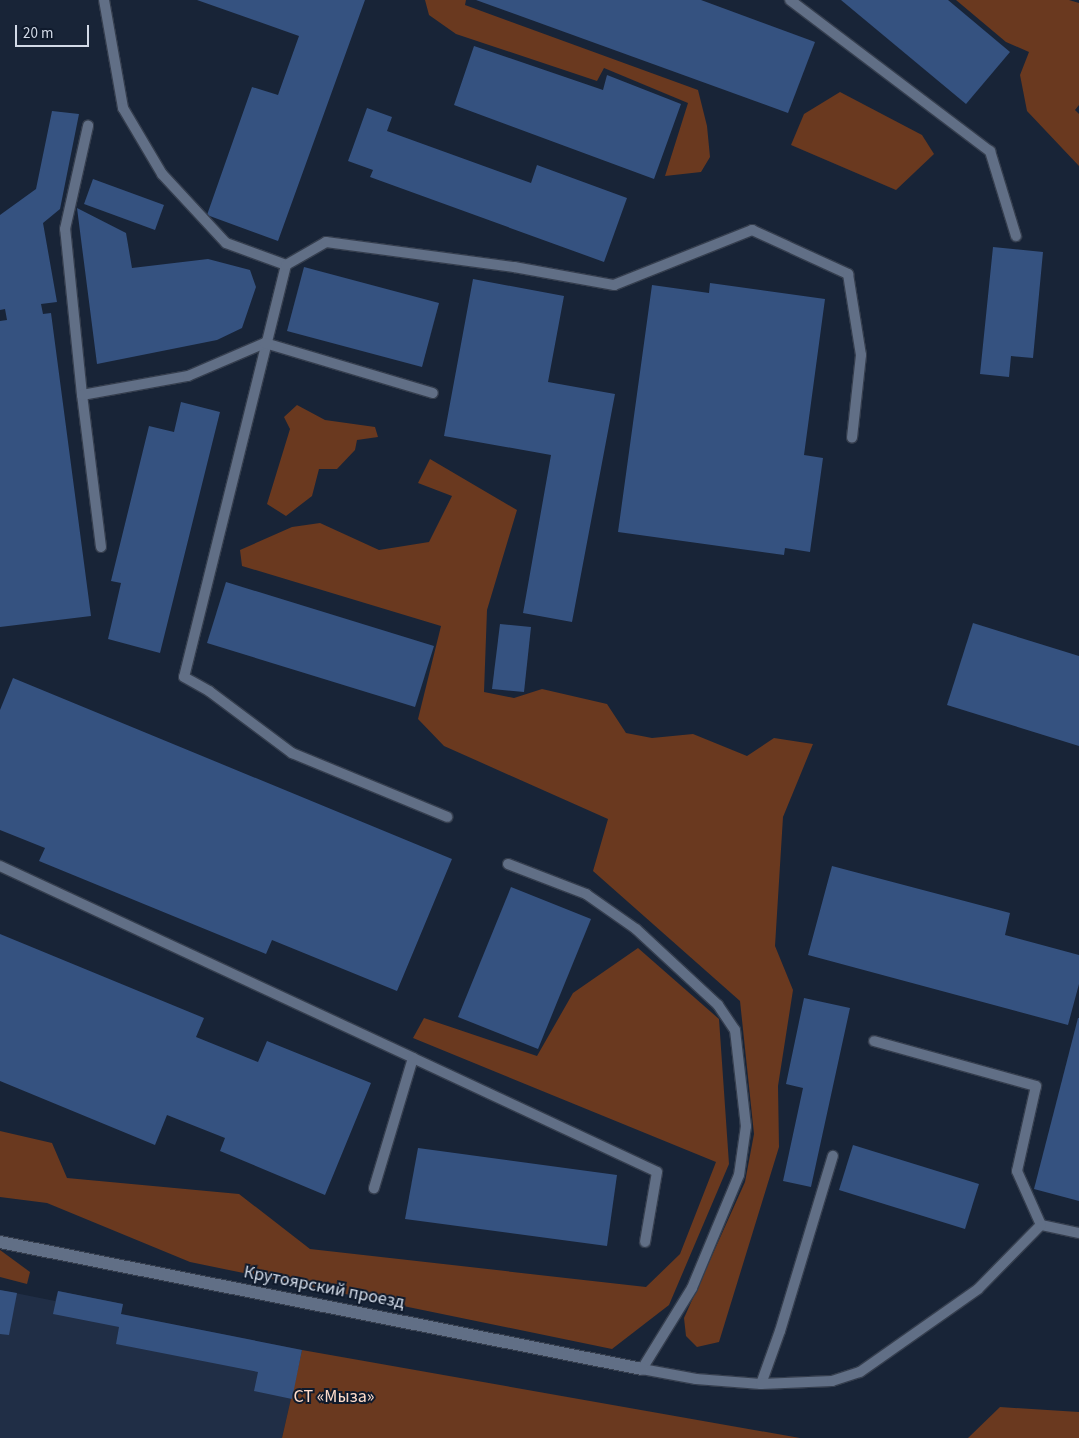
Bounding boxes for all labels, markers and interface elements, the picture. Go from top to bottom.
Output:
scale bar [18,15,91,47]
text: 20 m [23,23,53,44]
street label: Крутоярский проезд [242,1262,406,1314]
park label: СТ «Мыза» [293,1386,375,1408]

